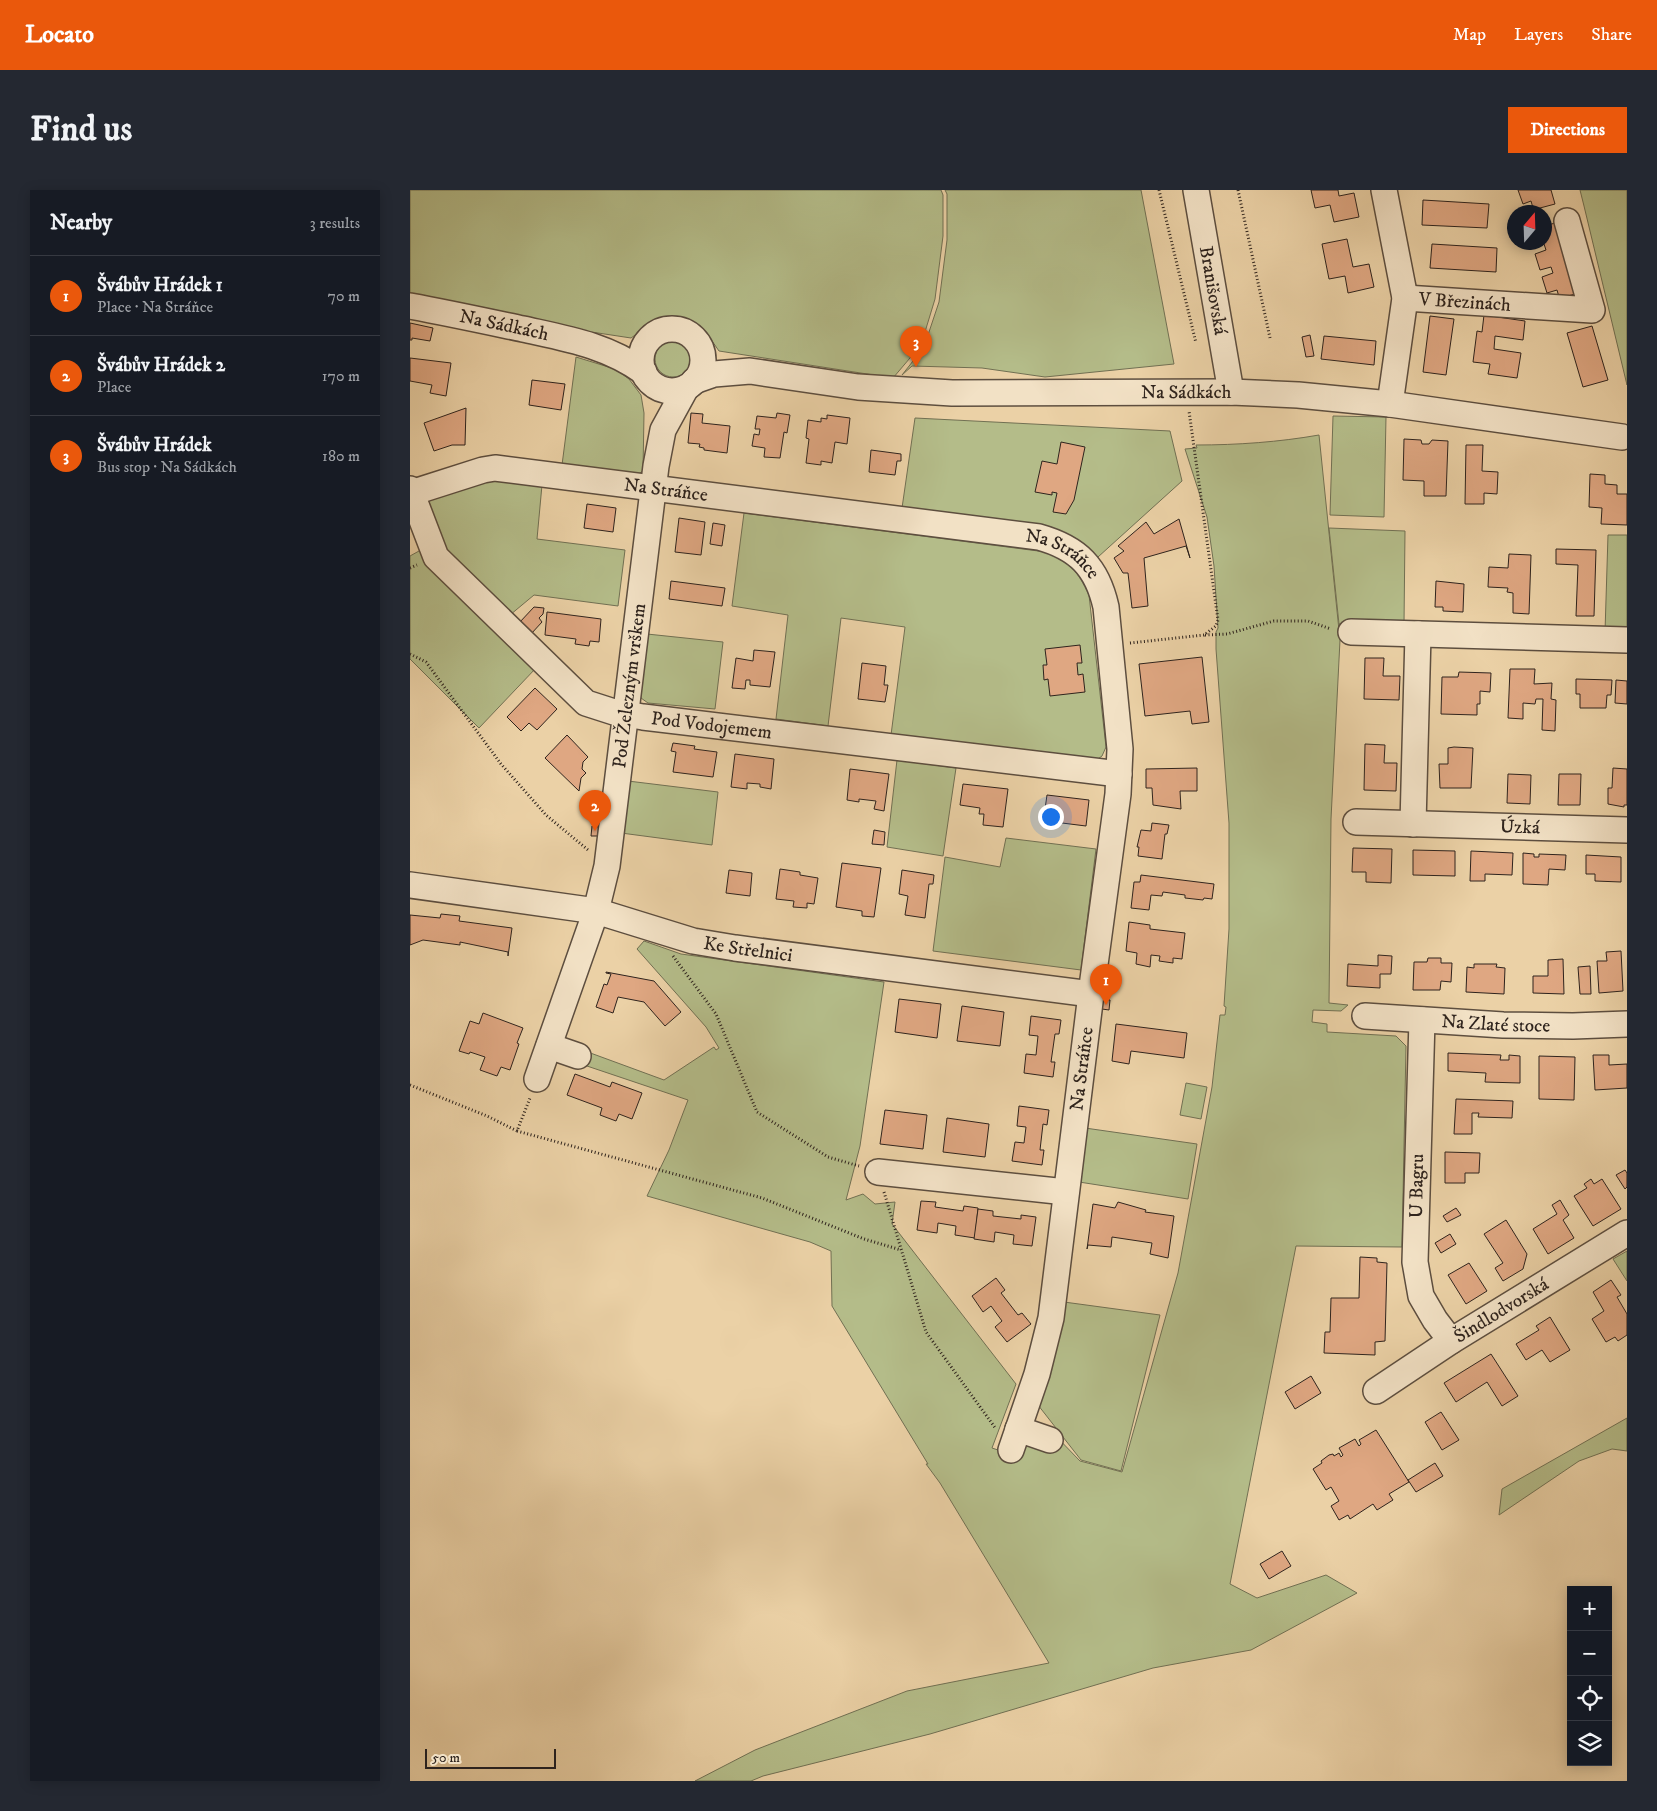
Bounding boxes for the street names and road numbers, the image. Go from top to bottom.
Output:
street label: Branišovská [1194,244,1232,337]
street label: V Březinách [1417,287,1512,316]
street label: Na Sádkách [457,304,551,346]
street label: Na Sádkách [1141,380,1232,404]
street label: Na Stráňce [623,473,709,506]
street label: Na Stráňce [1024,524,1105,583]
street label: Pod Železným vrškem [608,602,651,769]
street label: Pod Vodojemem [650,707,773,744]
street label: Úzká [1500,813,1540,839]
street label: Ke Střelnici [702,931,794,967]
street label: Na Zlaté stoce [1441,1009,1551,1037]
street label: Na Stráňce [1065,1026,1099,1112]
street label: U Bagru [1405,1154,1429,1218]
street label: Šindlodvorská [1449,1272,1553,1348]

